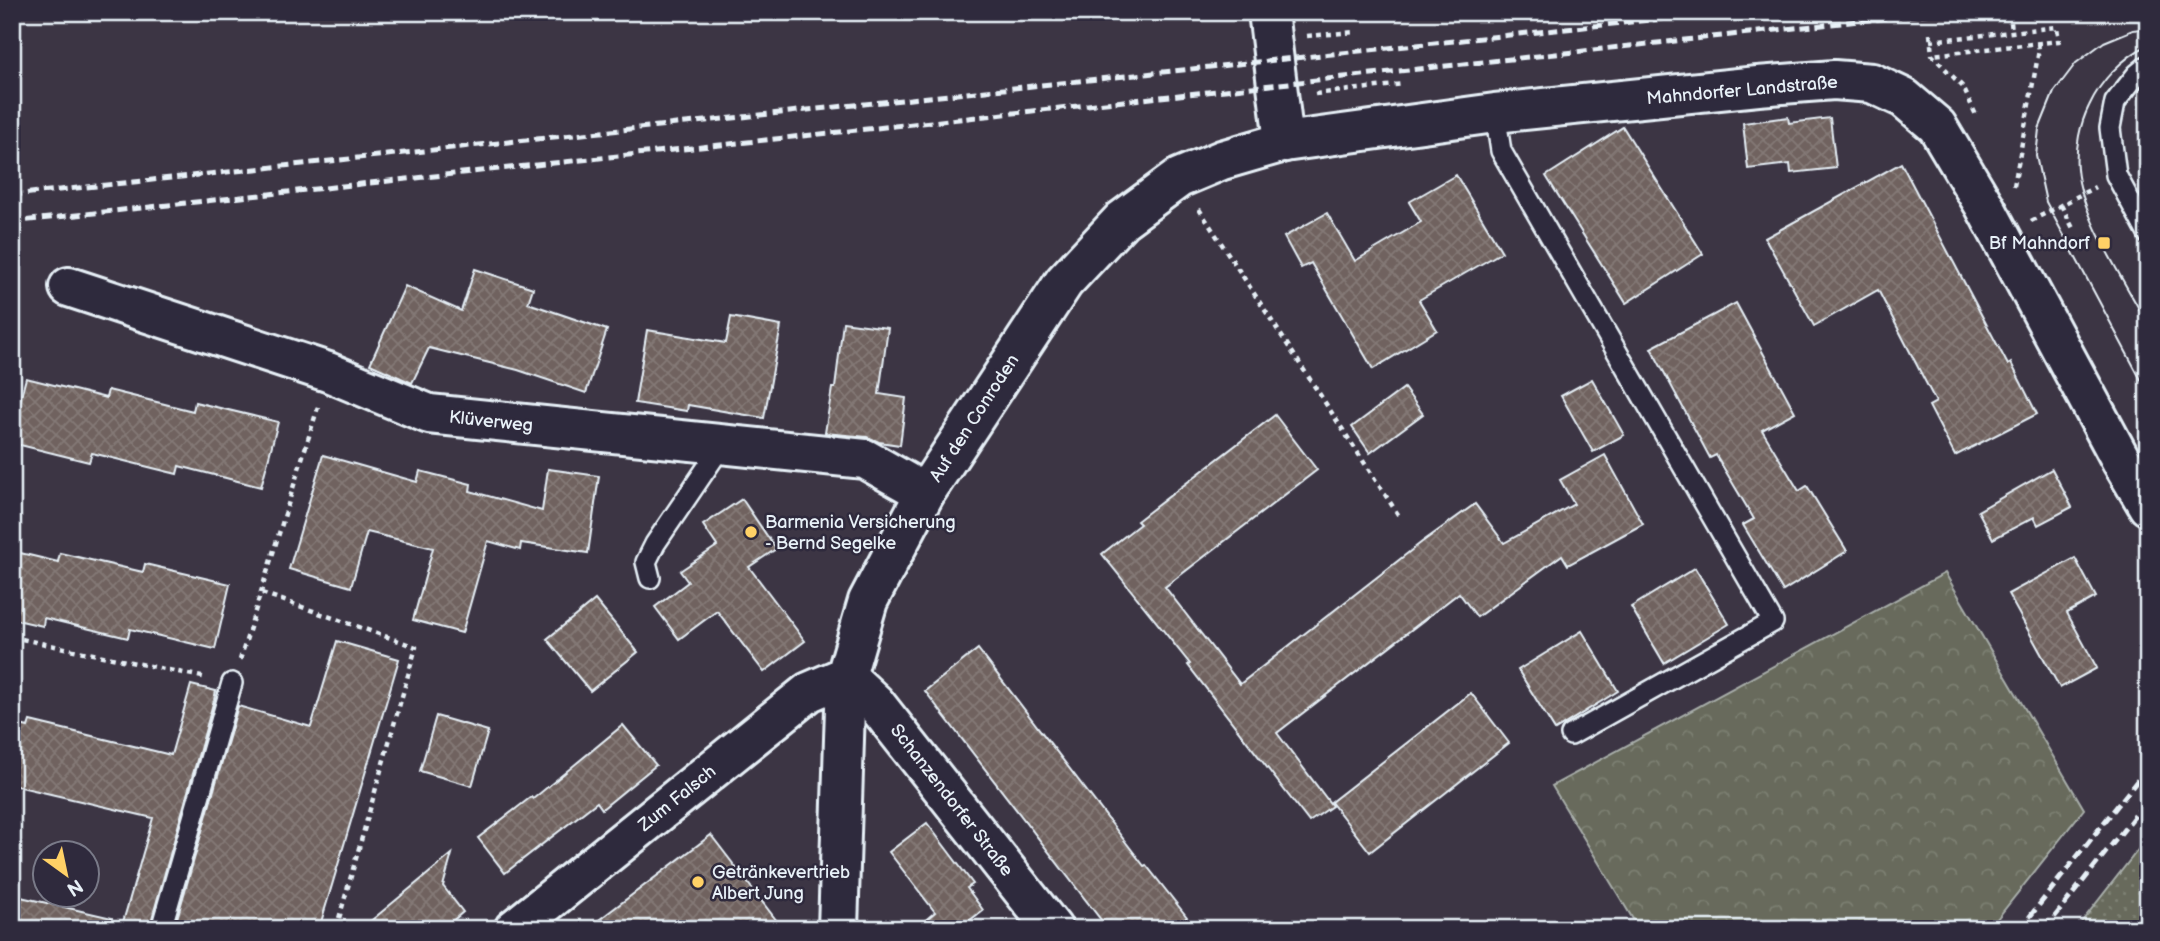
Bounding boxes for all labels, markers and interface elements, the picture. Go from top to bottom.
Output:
street label: Mahndorfer Landstraße [1646,72,1839,109]
place label: Bf Mahndorf [1989,233,2090,254]
marker: Bf Mahndorf [2096,235,2112,251]
street label: Auf den Conroden [925,351,1024,486]
street label: Klüverweg [448,407,534,436]
place label: Barmenia Versicherung - Bernd Segelke [765,512,956,554]
marker: Barmenia Versicherung - Bernd Segelke [743,524,759,540]
street label: Schanzendorfer Straße [886,720,1018,881]
street label: Zum Falsch [634,761,720,837]
north arrow [32,839,102,909]
place label: Getränkevertrieb Albert Jung [712,862,850,904]
text: N [62,873,87,901]
marker: Getränkevertrieb Albert Jung [690,874,706,890]

